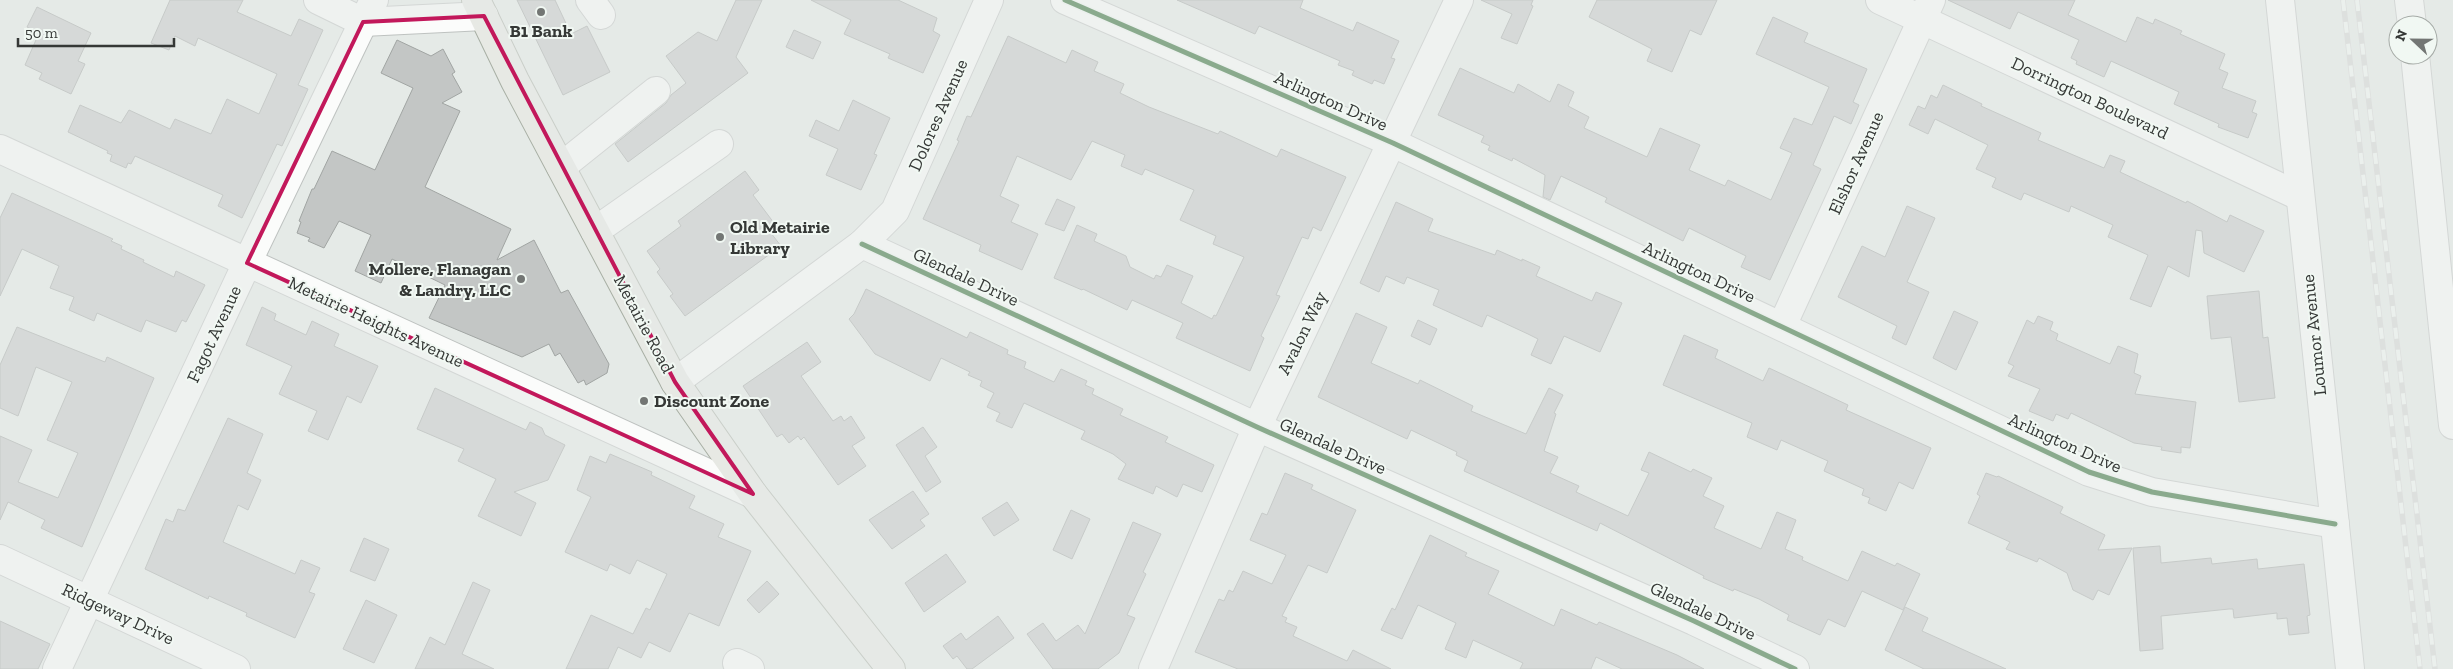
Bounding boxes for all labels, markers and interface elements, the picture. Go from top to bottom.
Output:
marker: B1 Bank [535,6,547,18]
scale bar [18,15,174,47]
north arrow [2388,15,2438,65]
place label: B1 Bank [510,20,572,42]
text: 50 m [25,24,58,42]
text: N [2392,27,2411,43]
street label: Dorrington Boulevard [2008,52,2172,144]
street label: Dolores Avenue [903,56,973,174]
street label: Arlington Drive [1271,66,1391,136]
street label: Elshor Avenue [1823,108,1889,218]
place label: Old Metairie Library [730,216,830,259]
marker: Old Metairie Library [714,231,726,243]
street label: Arlington Drive [1639,236,1759,308]
street label: Glendale Drive [910,243,1022,311]
place label: Mollere, Flanagan & Landry, LLC [369,258,511,301]
street label: Metairie Road [609,271,679,377]
street label: Metairie Heights Avenue [285,272,467,372]
marker: Mollere, Flanagan & Landry, LLC [515,273,527,285]
street label: Loumor Avenue [2297,273,2331,397]
street label: Fagot Avenue [182,282,246,386]
street label: Avalon Way [1272,287,1332,378]
place label: Discount Zone [654,390,769,412]
marker: Discount Zone [638,395,650,407]
street label: Arlington Drive [2005,408,2125,478]
street label: Glendale Drive [1276,413,1390,479]
street label: Glendale Drive [1647,577,1759,645]
street label: Ridgeway Drive [58,578,178,650]

